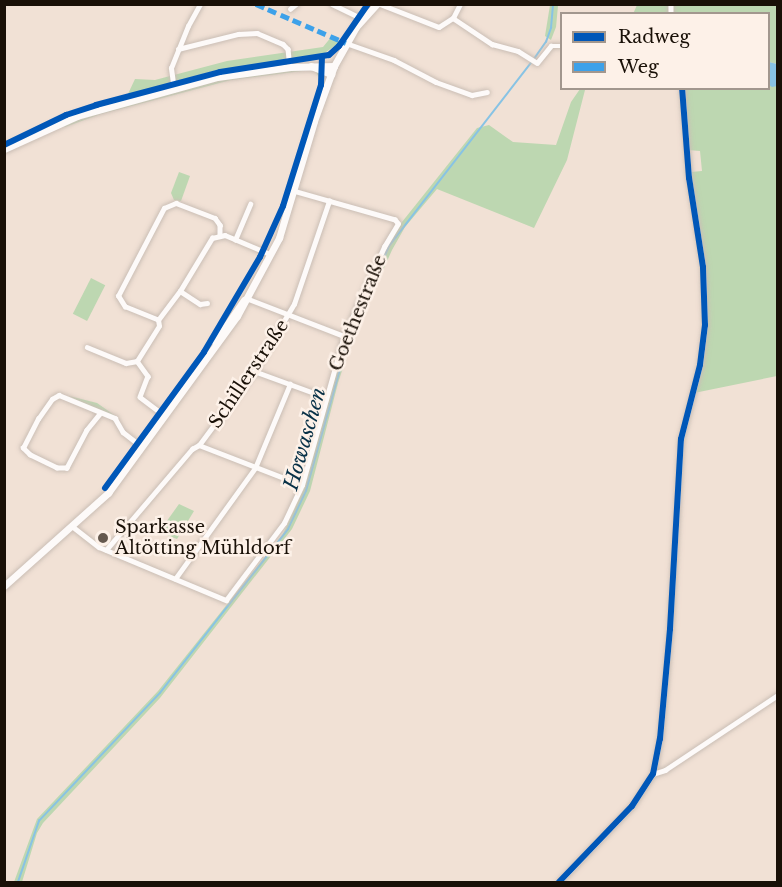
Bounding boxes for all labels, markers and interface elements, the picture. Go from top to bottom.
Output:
legend [560,12,770,90]
text: Radweg [618,26,690,48]
text: Weg [618,56,659,78]
street label: Goethestraße [325,252,391,374]
street label: Schillerstraße [205,316,293,432]
water label: Howaschen [279,385,331,493]
place label: Sparkasse Altötting Mühldorf [115,517,291,560]
marker: Sparkasse Altötting Mühldorf [96,531,110,545]

